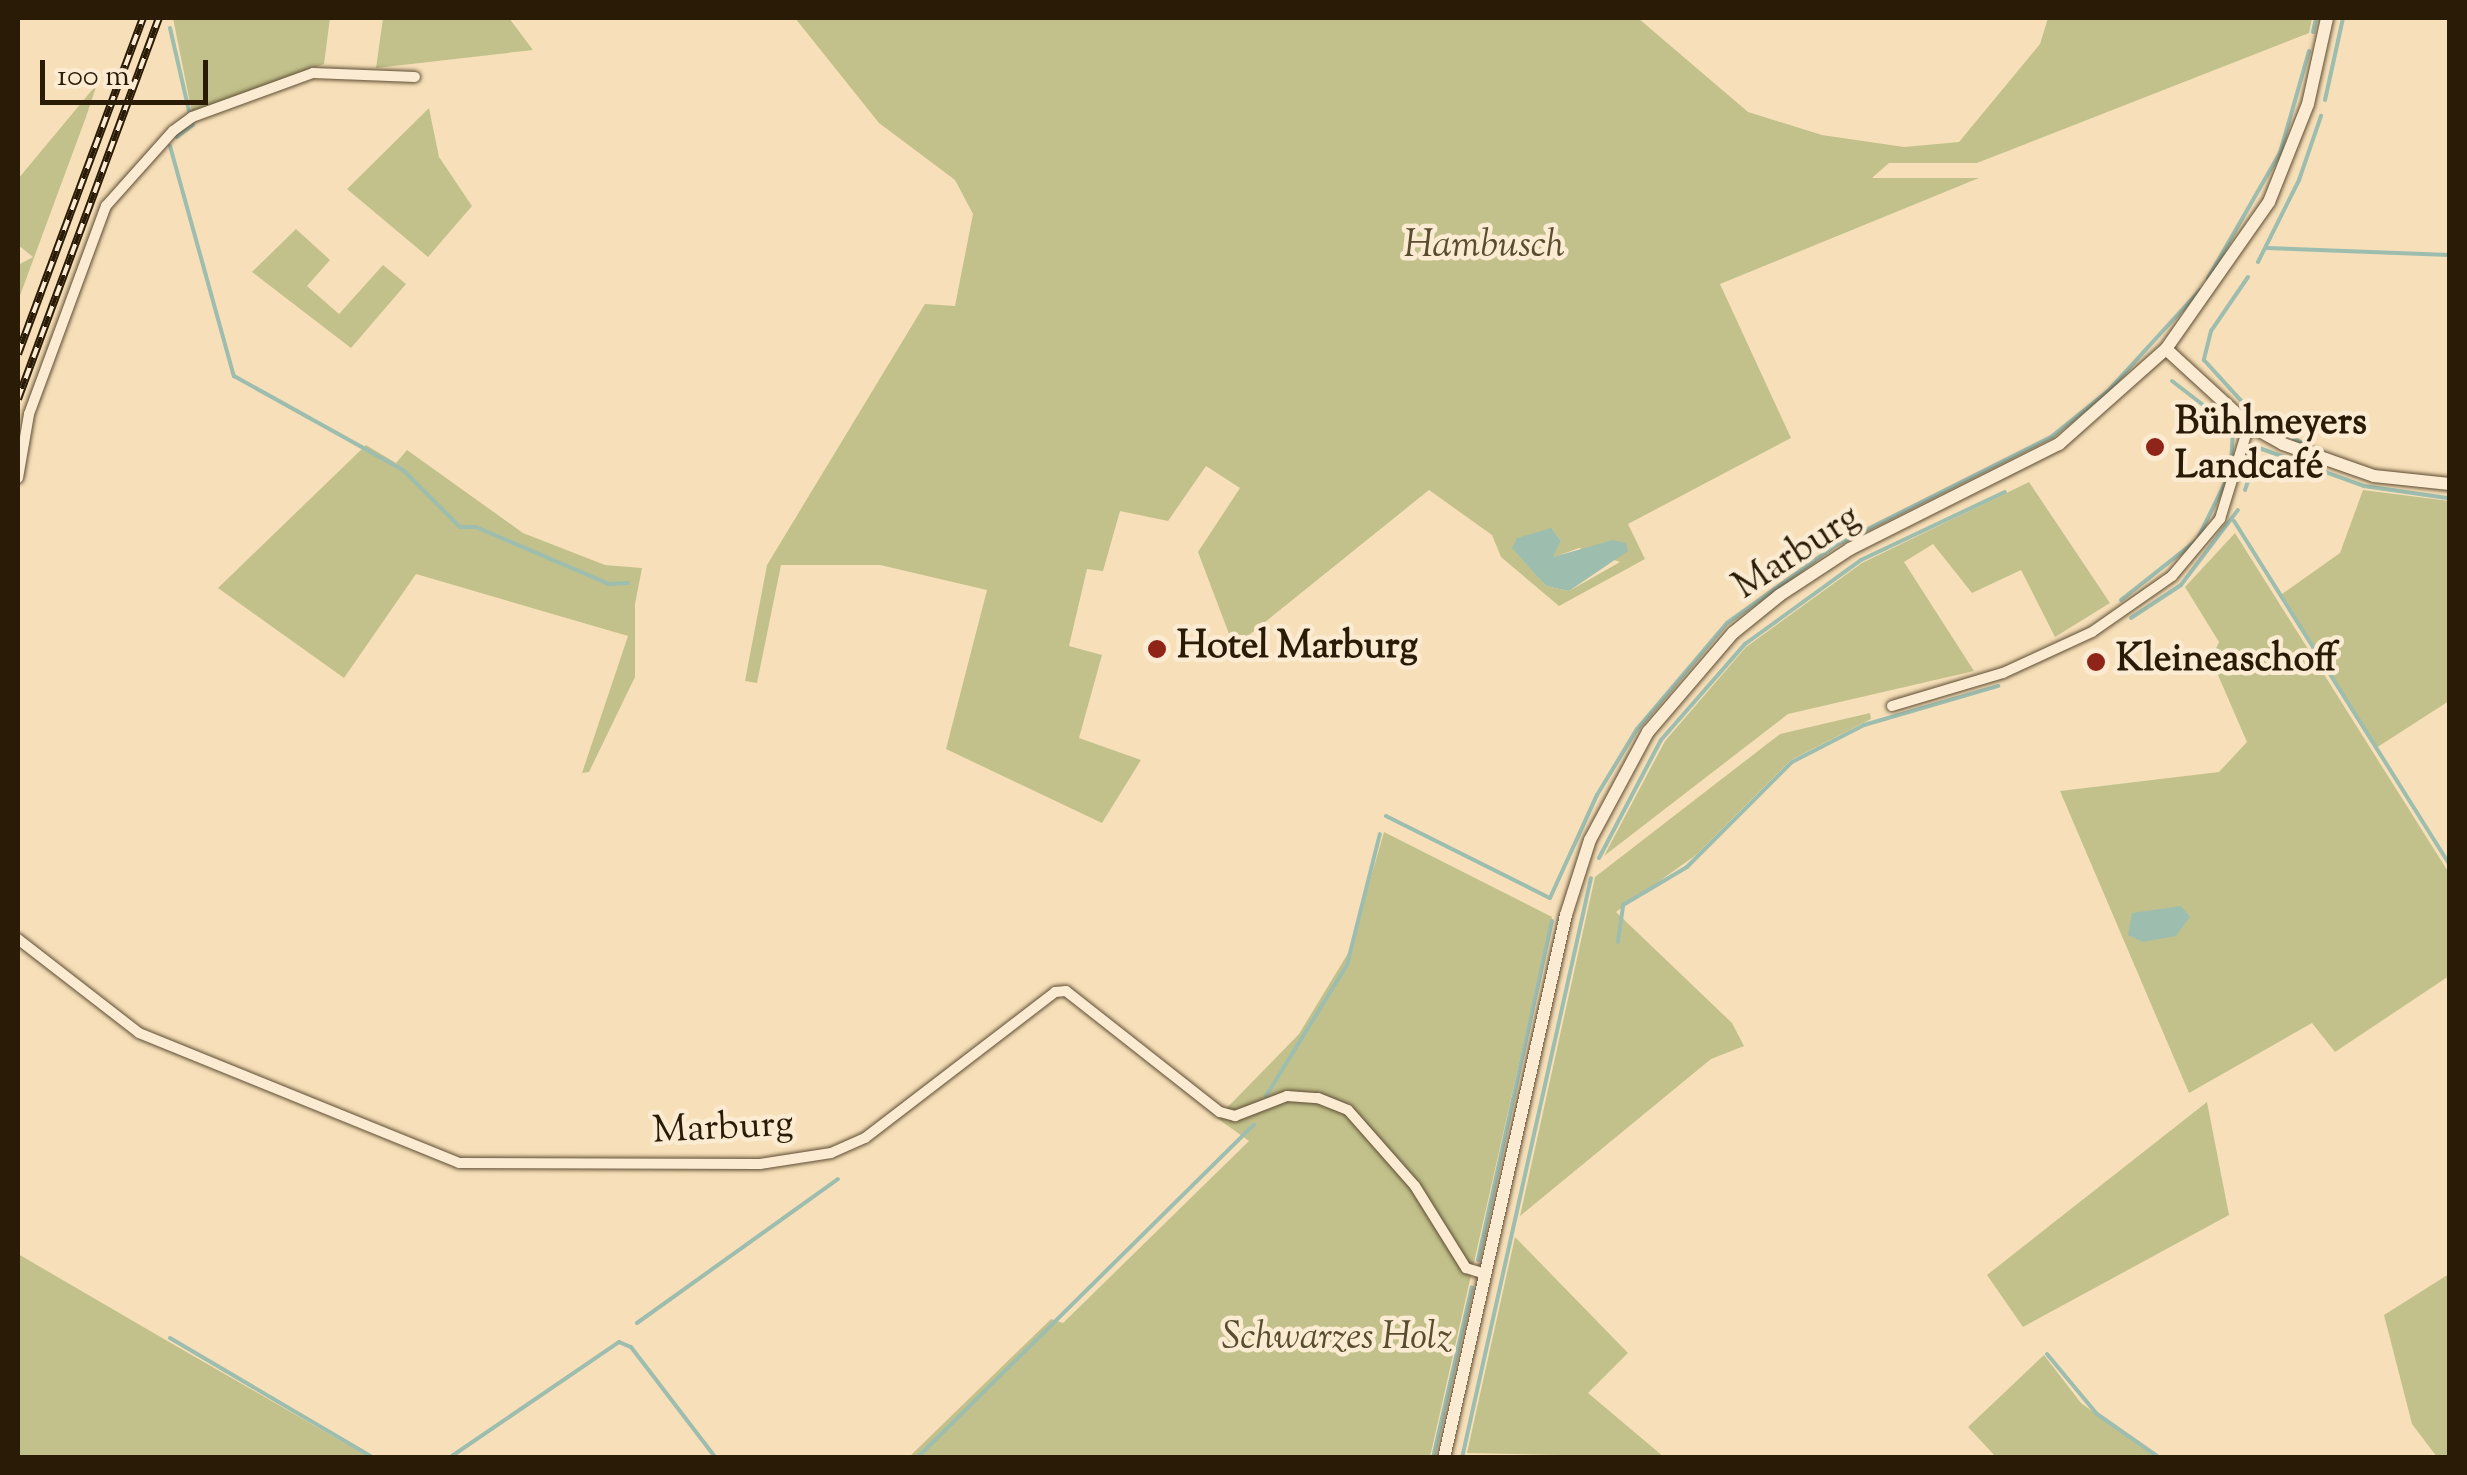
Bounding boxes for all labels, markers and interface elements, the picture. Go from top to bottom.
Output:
scale bar [45,40,212,102]
text: 100 m [57,56,130,99]
park label: Hambusch [1404,225,1564,271]
place label: Bühlmeyers Landcafé [2175,402,2367,492]
marker: Bühlmeyers Landcafé [2144,436,2166,458]
street label: Marburg [1726,496,1870,612]
place label: Hotel Marburg [1177,626,1418,672]
marker: Hotel Marburg [1146,638,1168,660]
place label: Kleineaschoff [2116,639,2337,685]
marker: Kleineaschoff [2085,651,2107,673]
street label: Marburg [651,1104,795,1156]
park label: Schwarzes Holz [1222,1317,1452,1363]

